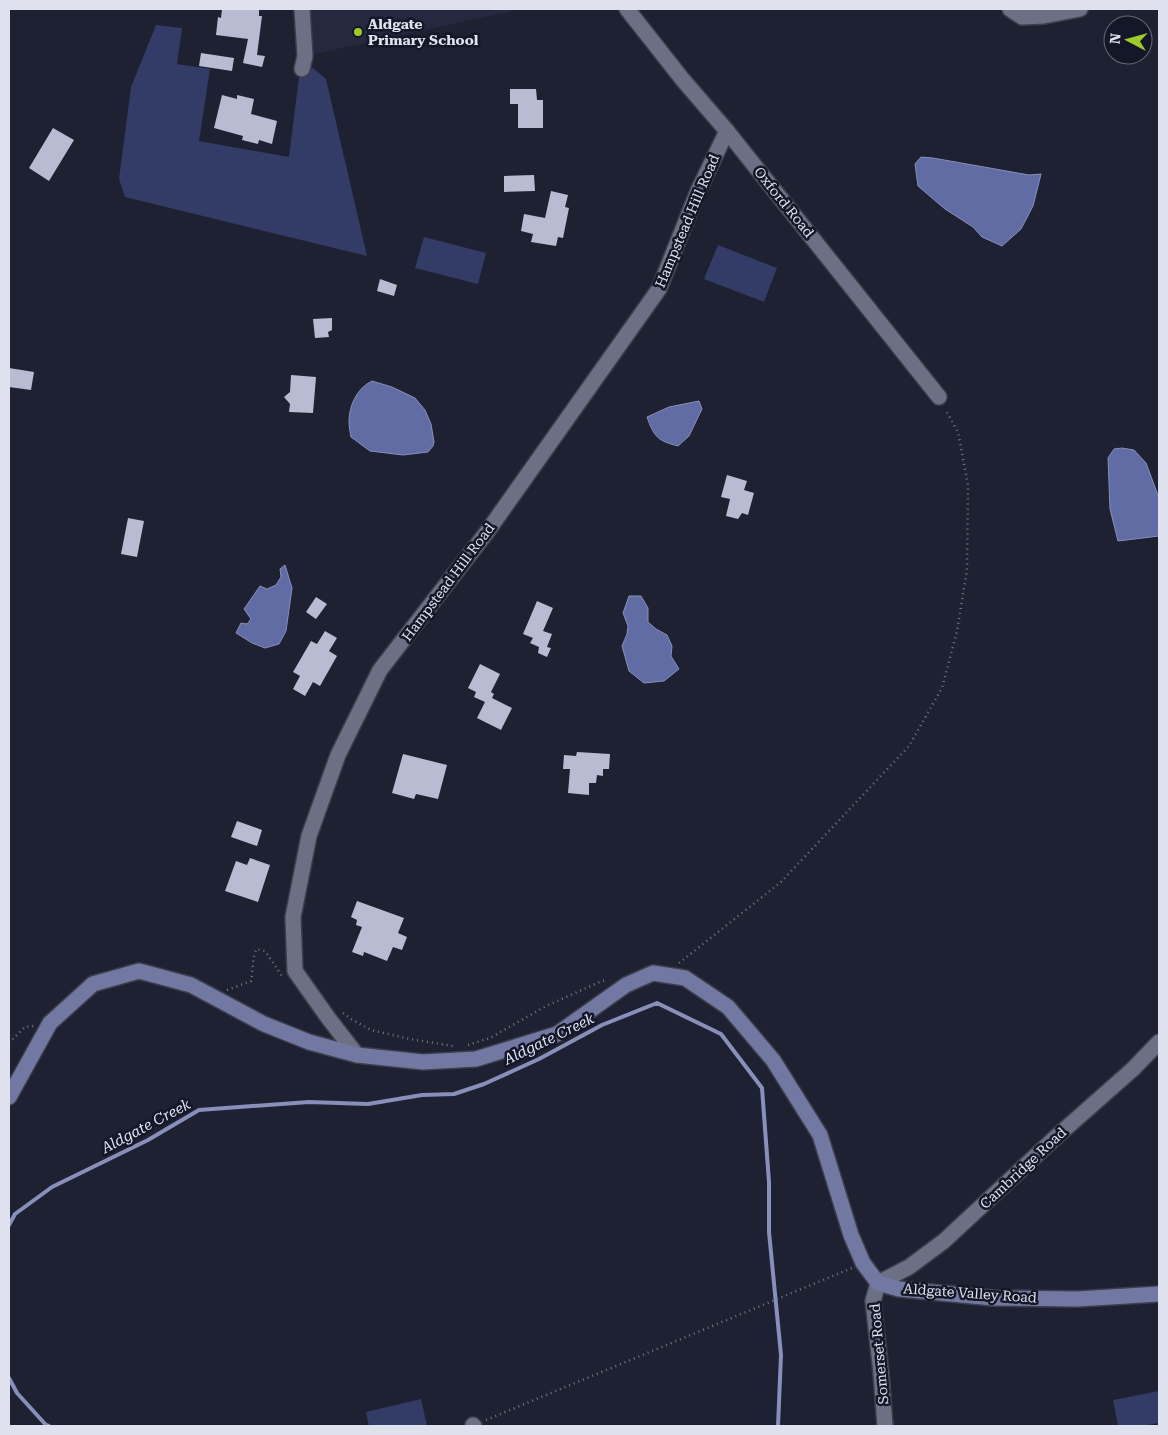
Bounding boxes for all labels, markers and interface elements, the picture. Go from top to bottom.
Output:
north arrow [1103,15,1153,65]
place label: Aldgate Primary School [368,16,479,48]
marker: Aldgate Primary School [352,26,364,38]
text: N [1107,32,1124,45]
street label: Hampstead Hill Road [652,152,722,290]
street label: Oxford Road [751,164,817,240]
street label: Hampstead Hill Road [399,520,497,644]
water label: Aldgate Creek [500,1009,598,1069]
water label: Aldgate Creek [97,1095,194,1157]
street label: Cambridge Road [977,1124,1069,1212]
street label: Aldgate Valley Road [903,1280,1037,1306]
street label: Somerset Road [867,1303,891,1405]

